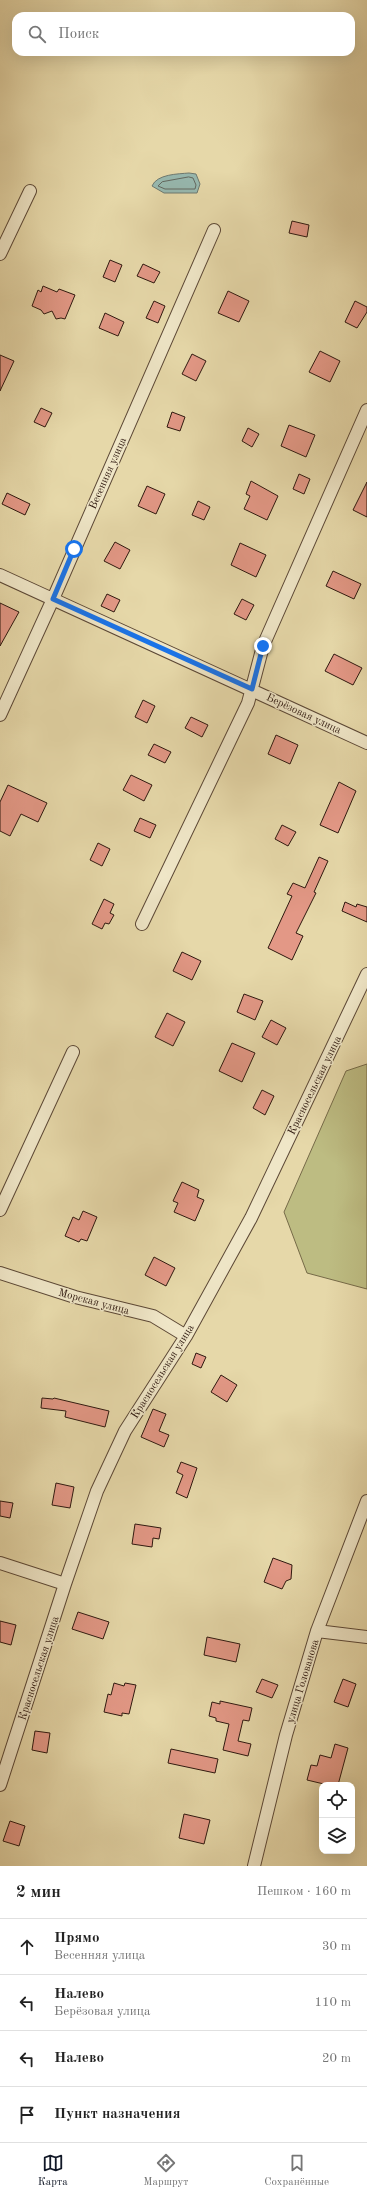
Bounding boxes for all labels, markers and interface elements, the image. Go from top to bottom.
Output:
search box [12,12,355,56]
icon: search [26,23,48,45]
text: Поиск [58,27,99,42]
street label: Весенняя улица [88,436,129,511]
route start [65,540,83,558]
route end [254,637,272,655]
street label: Берёзовая улица [264,692,343,737]
street label: Красносельская улица [287,1034,344,1137]
street label: Морская улица [57,1288,131,1317]
street label: Красносельская улица [130,1322,197,1421]
street label: Красносельская улица [17,1615,62,1722]
street label: улица Голованова [285,1638,322,1725]
map controls [319,1782,355,1854]
button: locate [319,1782,355,1818]
button: layers [319,1818,355,1854]
text: 2 мин [16,1884,61,1901]
text: Пешком · 160 m [257,1885,351,1898]
text: Прямо [54,1931,100,1946]
icon: ahead [16,1936,38,1958]
text: 30 m [322,1940,351,1953]
text: Весенняя улица [54,1949,145,1962]
text: Налево [54,1987,104,2002]
icon: left [16,1992,38,2014]
text: 110 m [314,1996,351,2009]
text: Берёзовая улица [54,2005,150,2018]
icon: left [16,2048,38,2070]
text: Налево [54,2051,104,2066]
text: 20 m [322,2052,351,2065]
icon: arrive [16,2104,38,2126]
text: Пункт назначения [54,2107,181,2122]
tab: Карта [38,2152,68,2190]
tab: Маршрут [143,2152,189,2190]
tab: Сохранённые [264,2152,329,2190]

